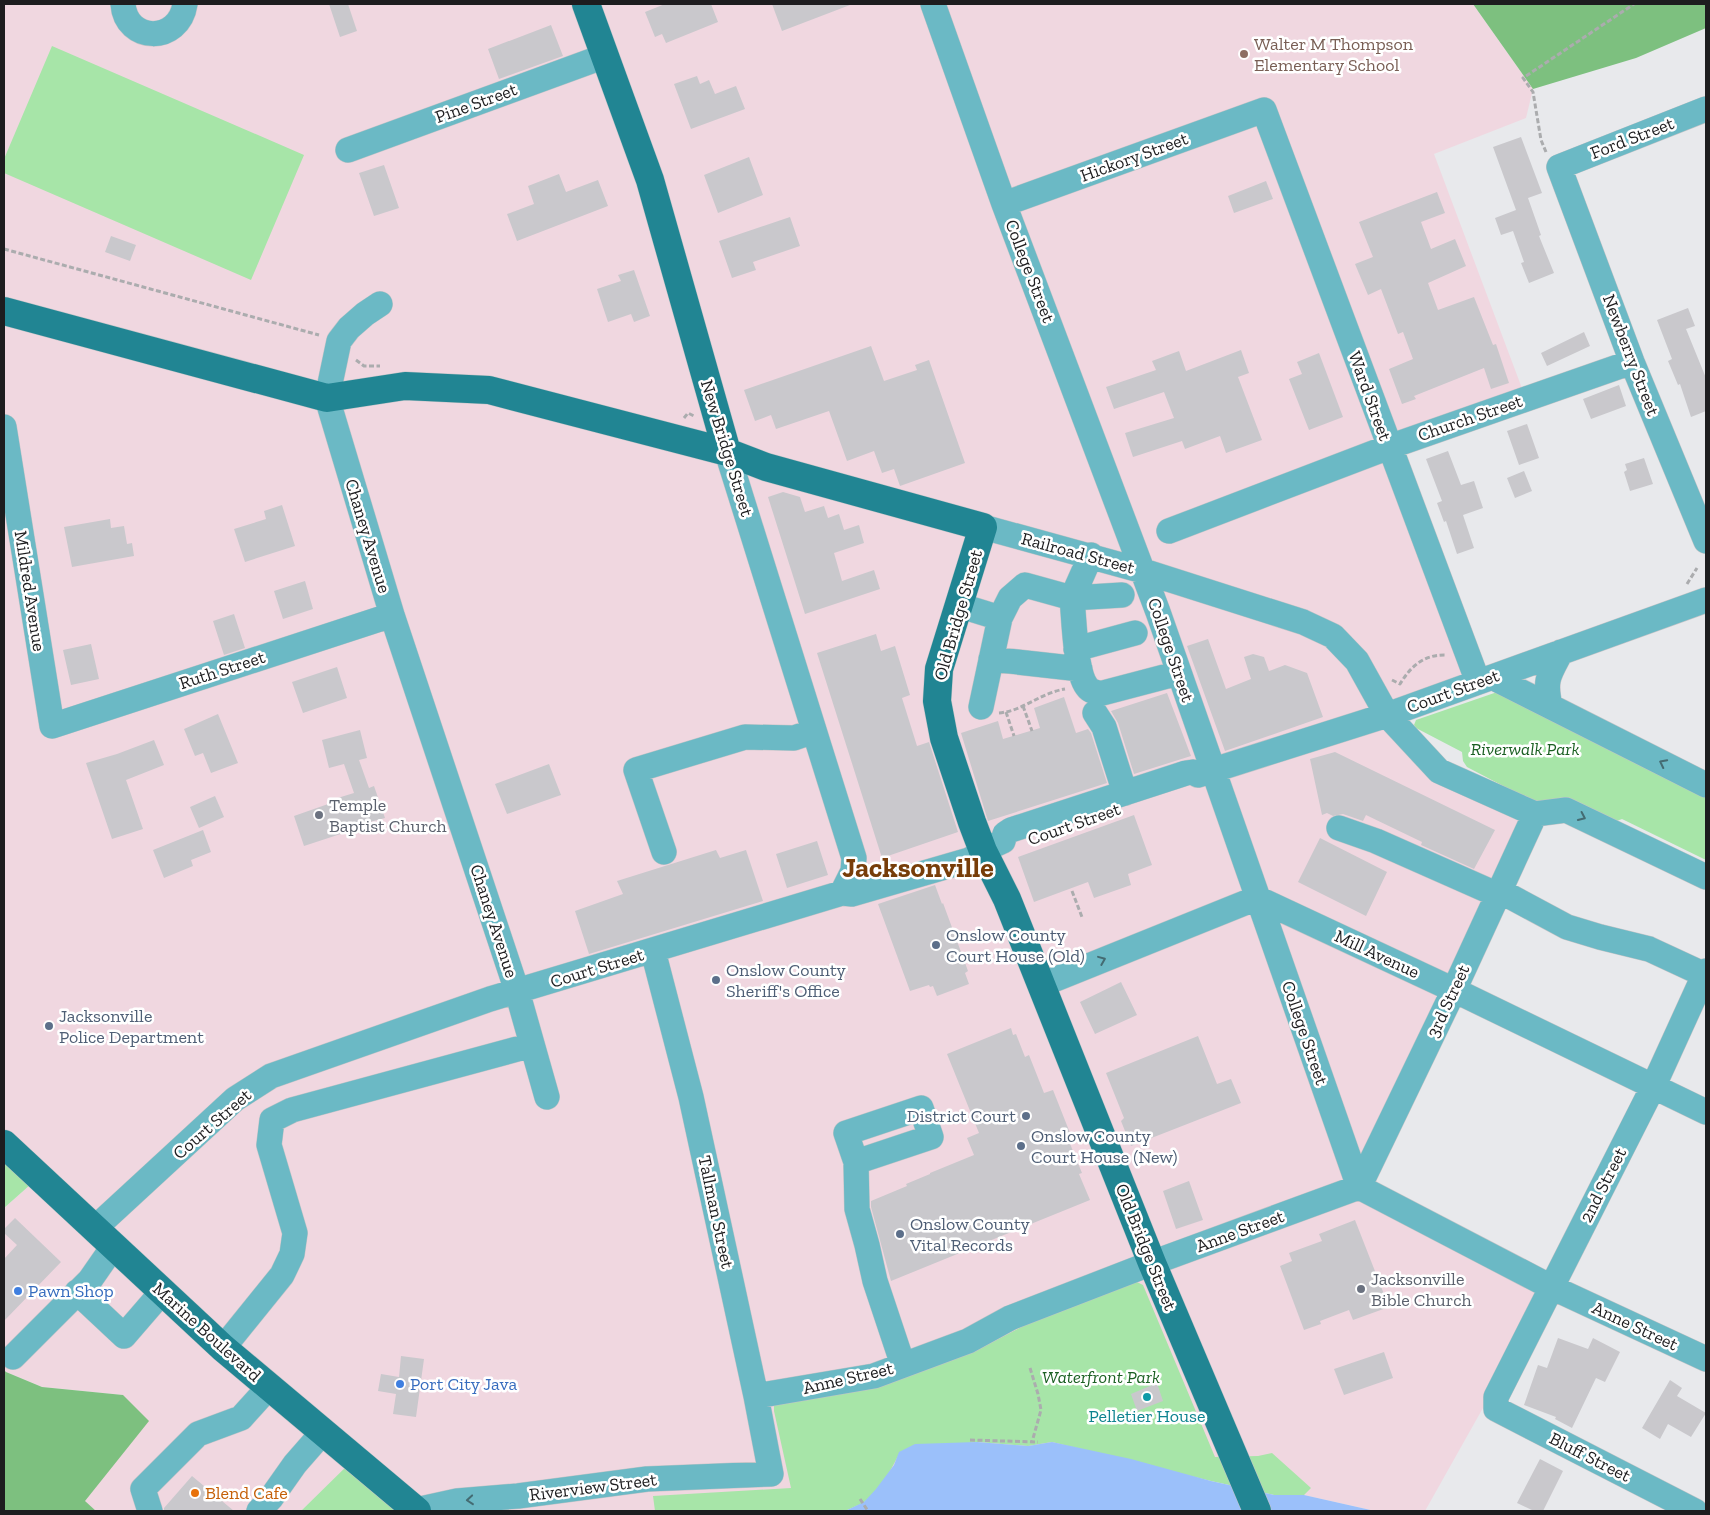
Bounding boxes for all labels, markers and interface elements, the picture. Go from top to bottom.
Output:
place label: Walter M Thompson Elementary School [1254,33,1414,76]
marker: Walter M Thompson Elementary School [1238,48,1250,60]
street label: Pine Street [432,78,520,128]
street label: Ford Street [1587,112,1677,164]
street label: Hickory Street [1077,127,1191,187]
street label: College Street [1000,216,1060,326]
street label: Newberry Street [1598,291,1664,419]
street label: Ward Street [1344,348,1396,444]
street label: New Bridge Street [696,377,758,519]
street label: Church Street [1415,390,1525,446]
street label: Chaney Avenue [340,476,396,596]
street label: Railroad Street [1019,527,1137,579]
street label: Mildred Avenue [10,529,50,653]
street label: Old Bridge Street [929,547,987,683]
street label: College Street [1143,595,1199,705]
street label: Ruth Street [176,646,268,694]
street label: Court Street [1404,664,1503,718]
park label: Riverwalk Park [1471,738,1579,760]
one-way arrow [1659,759,1668,769]
place label: Temple Baptist Church [329,794,447,837]
street label: Court Street [1025,798,1124,850]
marker: Temple Baptist Church [313,809,325,821]
one-way arrow [1577,811,1586,821]
district label: Jacksonville [842,851,994,884]
street label: Chaney Avenue [465,861,523,981]
place label: Onslow County Court House (Old) [946,924,1085,967]
street label: Mill Avenue [1331,925,1423,983]
marker: Onslow County Court House (Old) [930,939,942,951]
street label: Court Street [548,943,647,993]
one-way arrow [1098,956,1106,966]
place label: Onslow County Sheriff's Office [726,959,847,1002]
street label: 3rd Street [1422,961,1475,1041]
marker: Onslow County Sheriff's Office [710,974,722,986]
street label: College Street [1277,978,1333,1088]
place label: Jacksonville Police Department [59,1005,204,1048]
marker: Jacksonville Police Department [43,1020,55,1032]
street label: Court Street [168,1084,256,1164]
place label: District Court [907,1105,1016,1127]
marker: District Court [1020,1110,1032,1122]
place label: Onslow County Court House (New) [1031,1125,1177,1168]
marker: Onslow County Court House (New) [1015,1140,1027,1152]
street label: 2nd Street [1575,1144,1631,1226]
street label: Tallman Street [693,1153,739,1271]
street label: Old Bridge Street [1111,1180,1182,1314]
street label: Anne Street [1193,1205,1287,1257]
place label: Onslow County Vital Records [909,1213,1031,1256]
marker: Onslow County Vital Records [894,1228,906,1240]
place label: Jacksonville Bible Church [1371,1268,1472,1311]
street label: Marine Boulevard [148,1278,266,1387]
place label: Pawn Shop [28,1280,114,1302]
marker: Jacksonville Bible Church [1355,1283,1367,1295]
marker: Pawn Shop [12,1285,24,1297]
street label: Anne Street [1589,1297,1682,1356]
street label: Anne Street [801,1357,896,1399]
park label: Waterfront Park [1042,1366,1160,1388]
place label: Port City Java [410,1373,518,1395]
marker: Port City Java [394,1378,406,1390]
marker: Pelletier House [1141,1391,1153,1403]
place label: Pelletier House [1089,1405,1205,1427]
street label: Bluff Street [1546,1427,1635,1487]
street label: Riverview Street [528,1468,658,1506]
place label: Blend Cafe [205,1482,288,1504]
marker: Blend Cafe [189,1487,201,1499]
one-way arrow [466,1494,474,1505]

